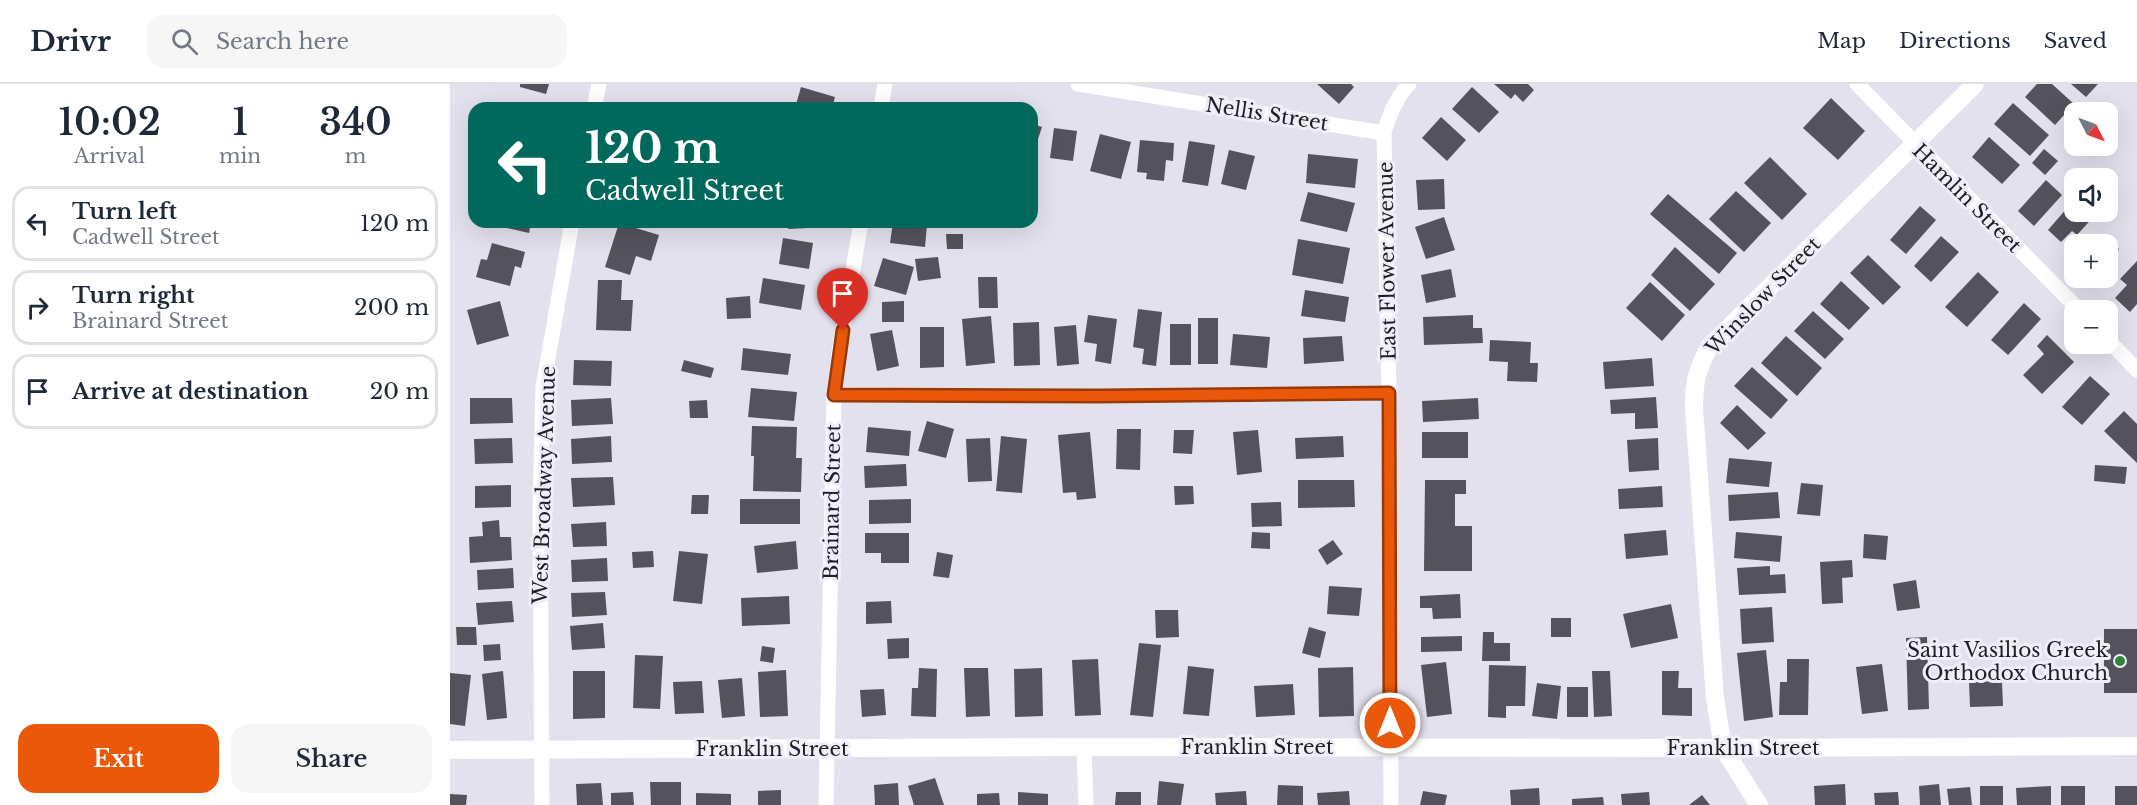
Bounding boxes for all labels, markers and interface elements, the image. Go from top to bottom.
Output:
search box [147,14,567,68]
text: Drivr [30,24,111,59]
icon: search [168,25,201,58]
text: Search here [216,28,349,55]
text: Map [1817,28,1866,54]
text: Directions [1899,28,2011,54]
text: Saved [2044,28,2107,54]
street label: Nellis Street [1204,92,1330,136]
text: 10:02 [58,100,161,145]
text: 1 [232,100,248,145]
text: 340 [319,100,392,145]
north arrow [2064,102,2118,156]
map controls [2064,102,2118,354]
text: 120 m [585,122,720,174]
icon: left [486,126,564,204]
street label: Hamlin Street [1908,139,2027,258]
text: Arrival [74,144,145,168]
text: min [219,144,261,168]
text: m [345,144,366,168]
street label: East Flower Avenue [1373,161,1401,361]
button: sound [2064,168,2118,222]
text: Cadwell Street [585,174,784,207]
text: Turn left [72,198,177,225]
icon: left [21,207,54,240]
text: 120 m [360,210,429,237]
text: Cadwell Street [72,225,220,249]
street label: Winslow Street [1700,232,1826,361]
button: + [2064,234,2118,288]
pin [817,268,868,330]
icon: arrive [826,277,859,310]
text: Turn right [72,282,194,309]
icon: right [21,291,54,324]
text: 200 m [354,294,429,321]
button: − [2064,300,2118,354]
text: Brainard Street [72,309,228,333]
street label: West Broadway Avenue [528,365,560,606]
icon: arrive [21,375,54,408]
text: Arrive at destination [72,378,309,405]
text: 20 m [370,378,429,405]
street label: Brainard Street [819,423,845,580]
place label: Saint Vasilios Greek Orthodox Church [1907,638,2109,685]
marker: Saint Vasilios Greek Orthodox Church [2113,654,2127,668]
position arrow [1358,691,1422,755]
button: Exit [18,724,219,793]
button: Share [231,724,432,793]
street label: Franklin Street [1181,735,1334,759]
street label: Franklin Street [1667,736,1820,760]
street label: Franklin Street [696,737,849,761]

